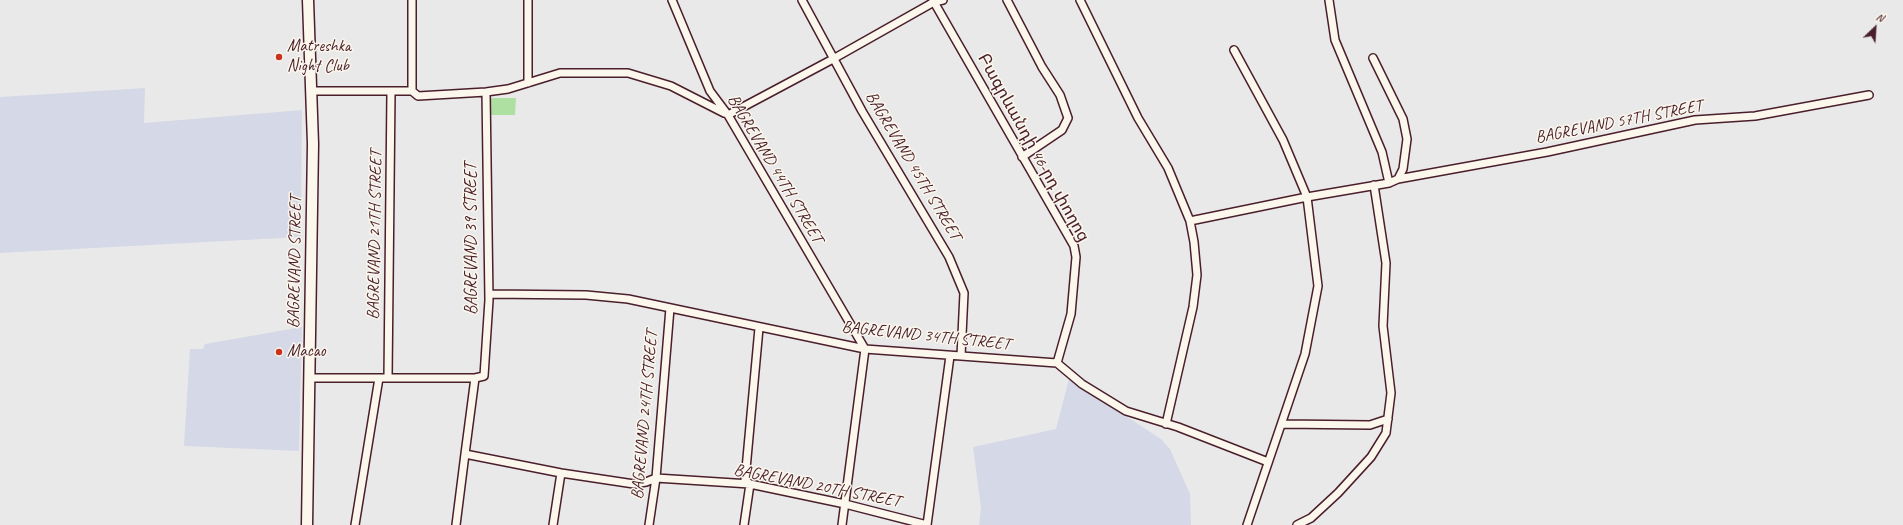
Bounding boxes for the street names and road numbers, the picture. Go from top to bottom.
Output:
street label: Բագրևանդի 46-րդ փողոց [973,50,1093,246]
street label: BAGREVAND 45TH STREET [861,88,965,244]
street label: BAGREVAND 44TH STREET [723,91,827,247]
street label: BAGREVAND 57TH STREET [1534,96,1704,148]
street label: BAGREVAND 21TH STREET [363,150,387,320]
street label: BAGREVAND 39 STREET [462,163,482,315]
street label: BAGREVAND STREET [284,195,306,329]
street label: BAGREVAND 34TH STREET [841,317,1011,355]
street label: BAGREVAND 24TH STREET [627,330,663,500]
street label: BAGREVAND 20TH STREET [732,460,902,512]

